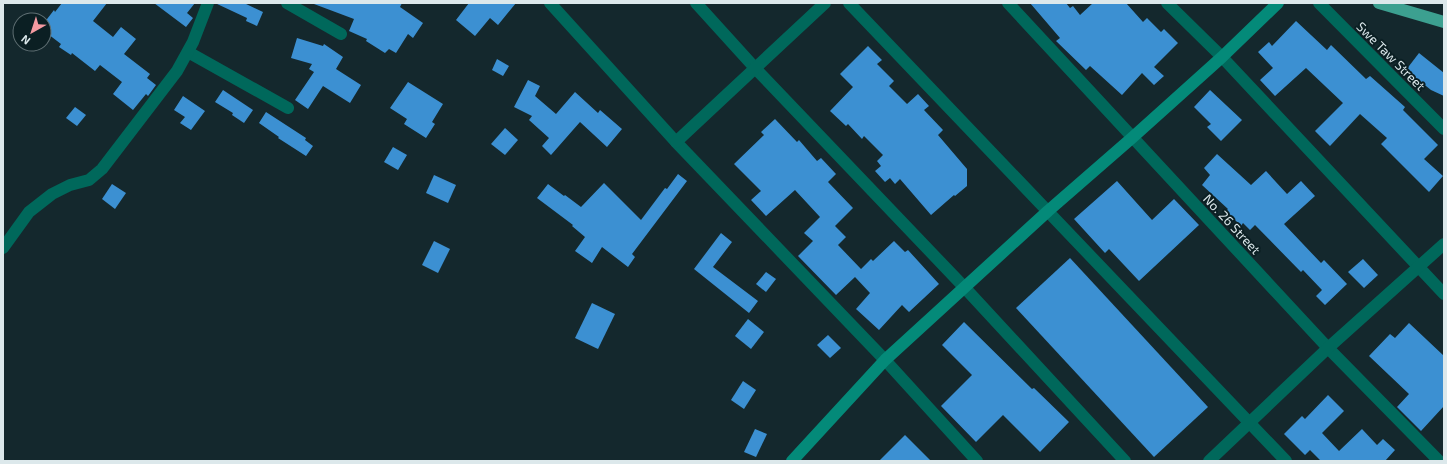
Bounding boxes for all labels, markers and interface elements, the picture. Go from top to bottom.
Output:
north arrow [12,12,52,52]
street label: Swe Taw Street [1353,18,1429,94]
text: N [18,33,33,48]
street label: No. 26 Street [1200,191,1264,257]

